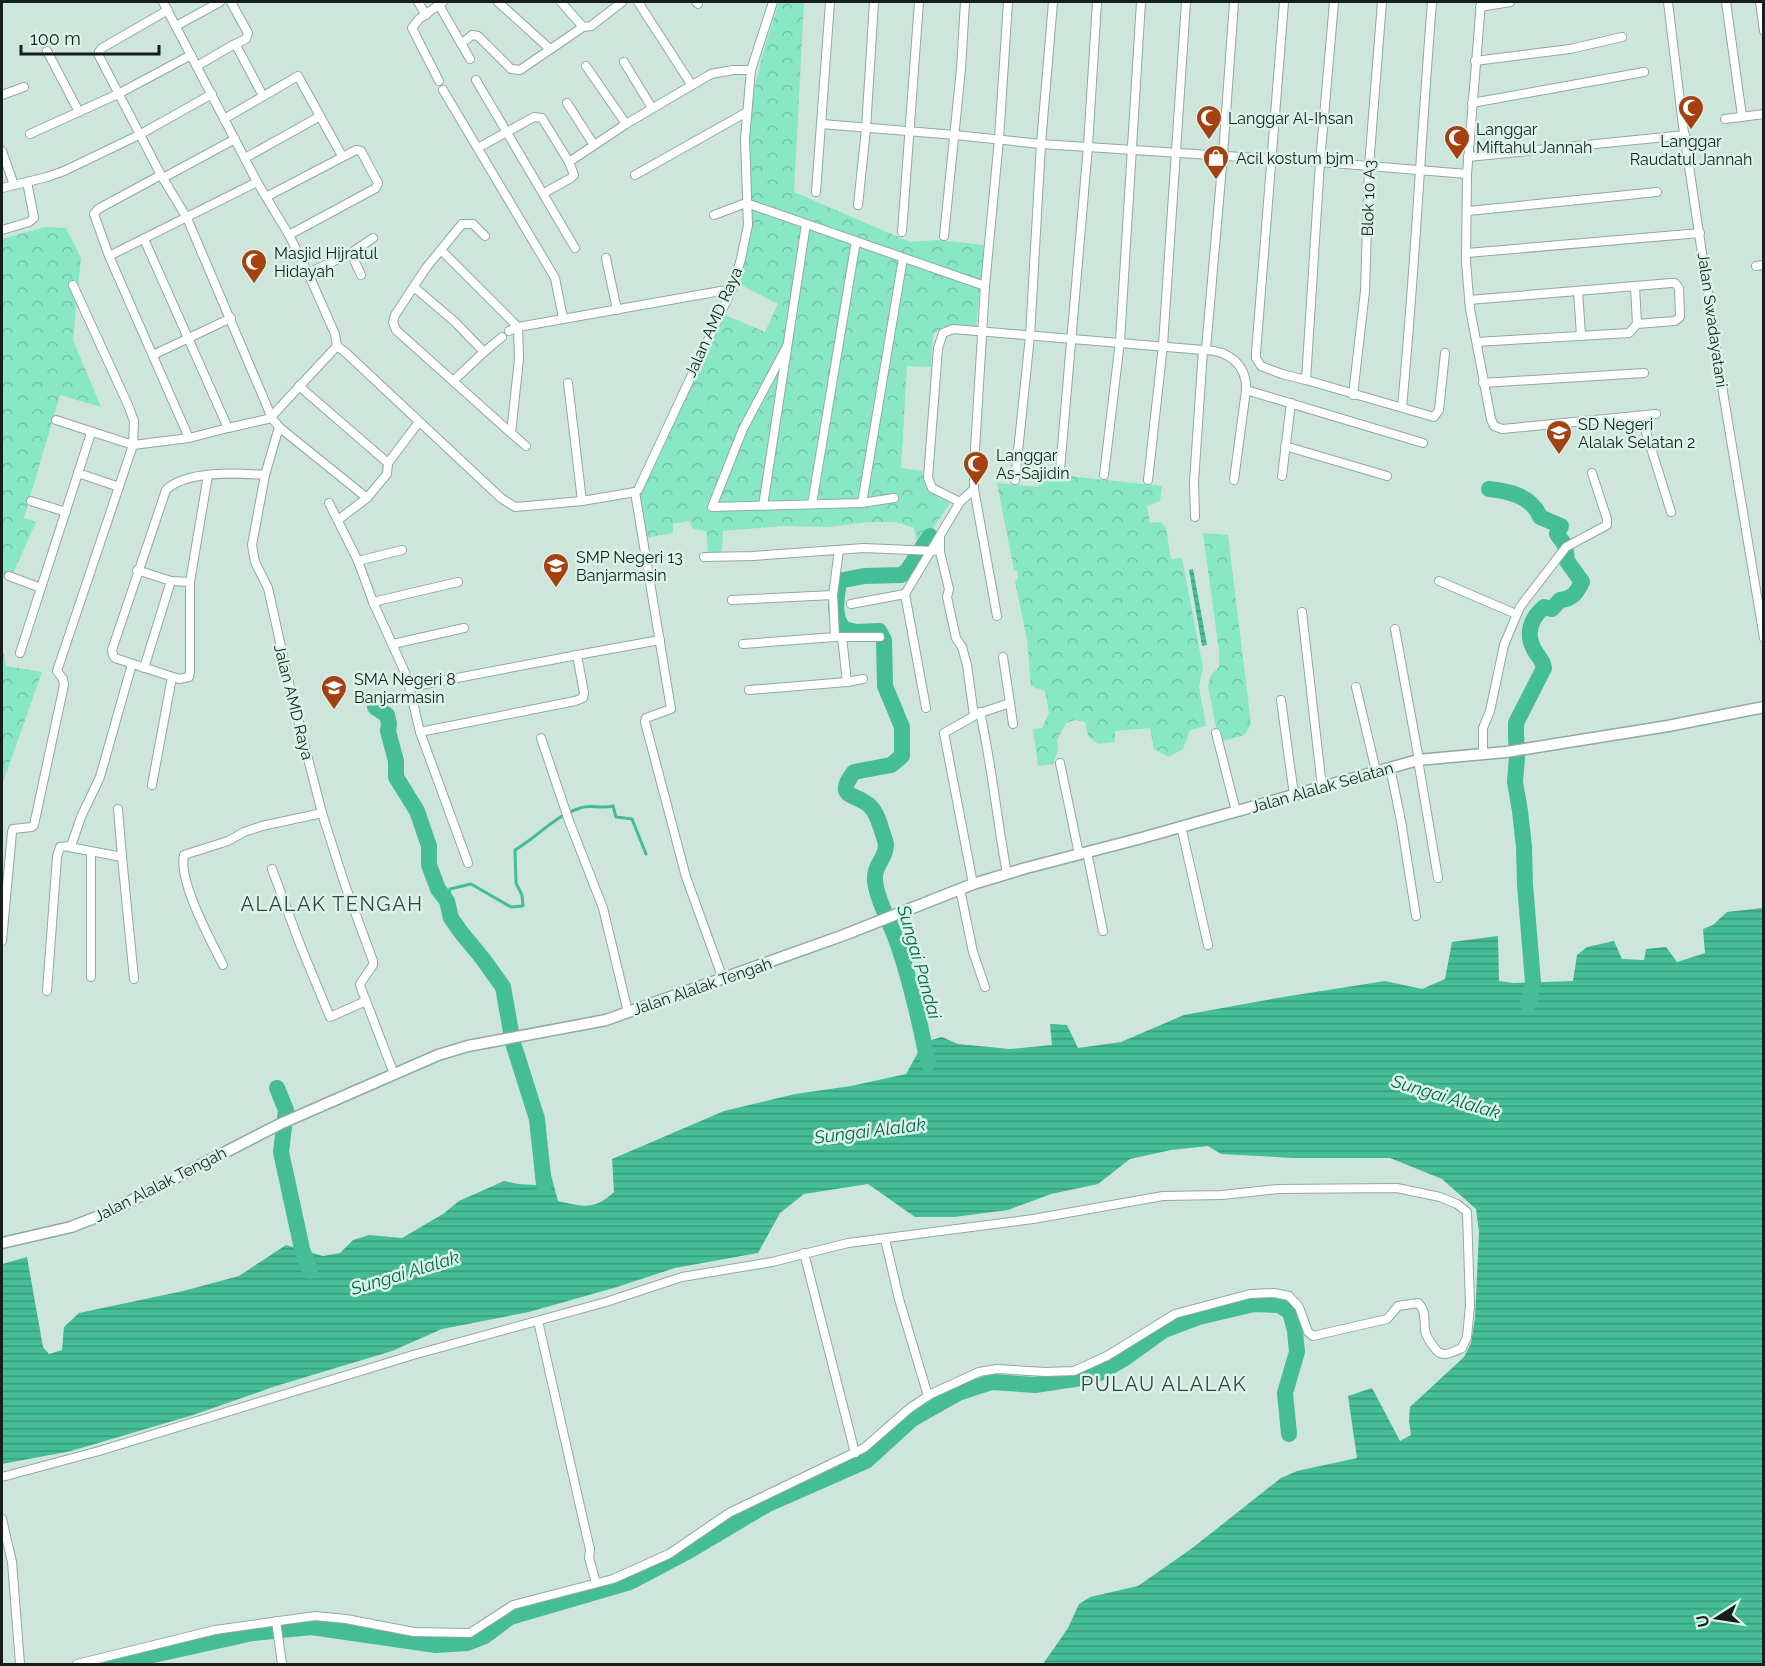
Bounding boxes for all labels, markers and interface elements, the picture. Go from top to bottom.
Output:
scale bar [21,18,159,56]
text: 100 m [30,28,81,49]
mosque icon: Langgar Raudatul Jannah [1676,93,1706,131]
mosque icon: Langgar Al-Ihsan [1194,103,1224,141]
place label: Langgar Al-Ihsan [1228,109,1353,128]
place label: Langgar Miftahul Jannah [1476,120,1592,157]
mosque icon: Langgar Miftahul Jannah [1442,123,1472,161]
place label: Langgar Raudatul Jannah [1630,132,1752,169]
shop icon: Acil kostum bjm [1201,143,1231,181]
place label: Acil kostum bjm [1236,149,1354,168]
street label: Blok 10 A3 [1358,159,1379,237]
place label: Masjid Hijratul Hidayah [274,244,379,281]
mosque icon: Masjid Hijratul Hidayah [239,247,269,285]
street label: Jalan Swadayatani [1694,251,1731,389]
street label: Jalan AMD Raya [681,264,746,380]
place label: SD Negeri Alalak Selatan 2 [1578,415,1695,452]
school or university icon: SD Negeri Alalak Selatan 2 [1544,418,1574,456]
place label: Langgar As-Sajidin [996,446,1069,483]
mosque icon: Langgar As-Sajidin [961,449,991,487]
place label: SMP Negeri 13 Banjarmasin [576,548,683,585]
school or university icon: SMP Negeri 13 Banjarmasin [541,551,571,589]
street label: Jalan AMD Raya [270,642,317,762]
place label: SMA Negeri 8 Banjarmasin [354,670,456,707]
school or university icon: SMA Negeri 8 Banjarmasin [319,673,349,711]
street label: Jalan Alalak Selatan [1249,758,1396,817]
district label: ALALAK TENGAH [241,892,423,916]
water label: Sungai Pandai [893,902,946,1022]
street label: Jalan Alalak Tengah [630,954,774,1019]
water label: Sungai Alalak [1388,1070,1503,1123]
water label: Sungai Alalak [812,1113,927,1148]
street label: Jalan Alalak Tengah [91,1143,230,1226]
water label: Sungai Alalak [347,1246,462,1299]
district label: PULAU ALALAK [1081,1372,1247,1396]
north arrow [1687,1588,1747,1648]
text: U [1692,1613,1713,1629]

